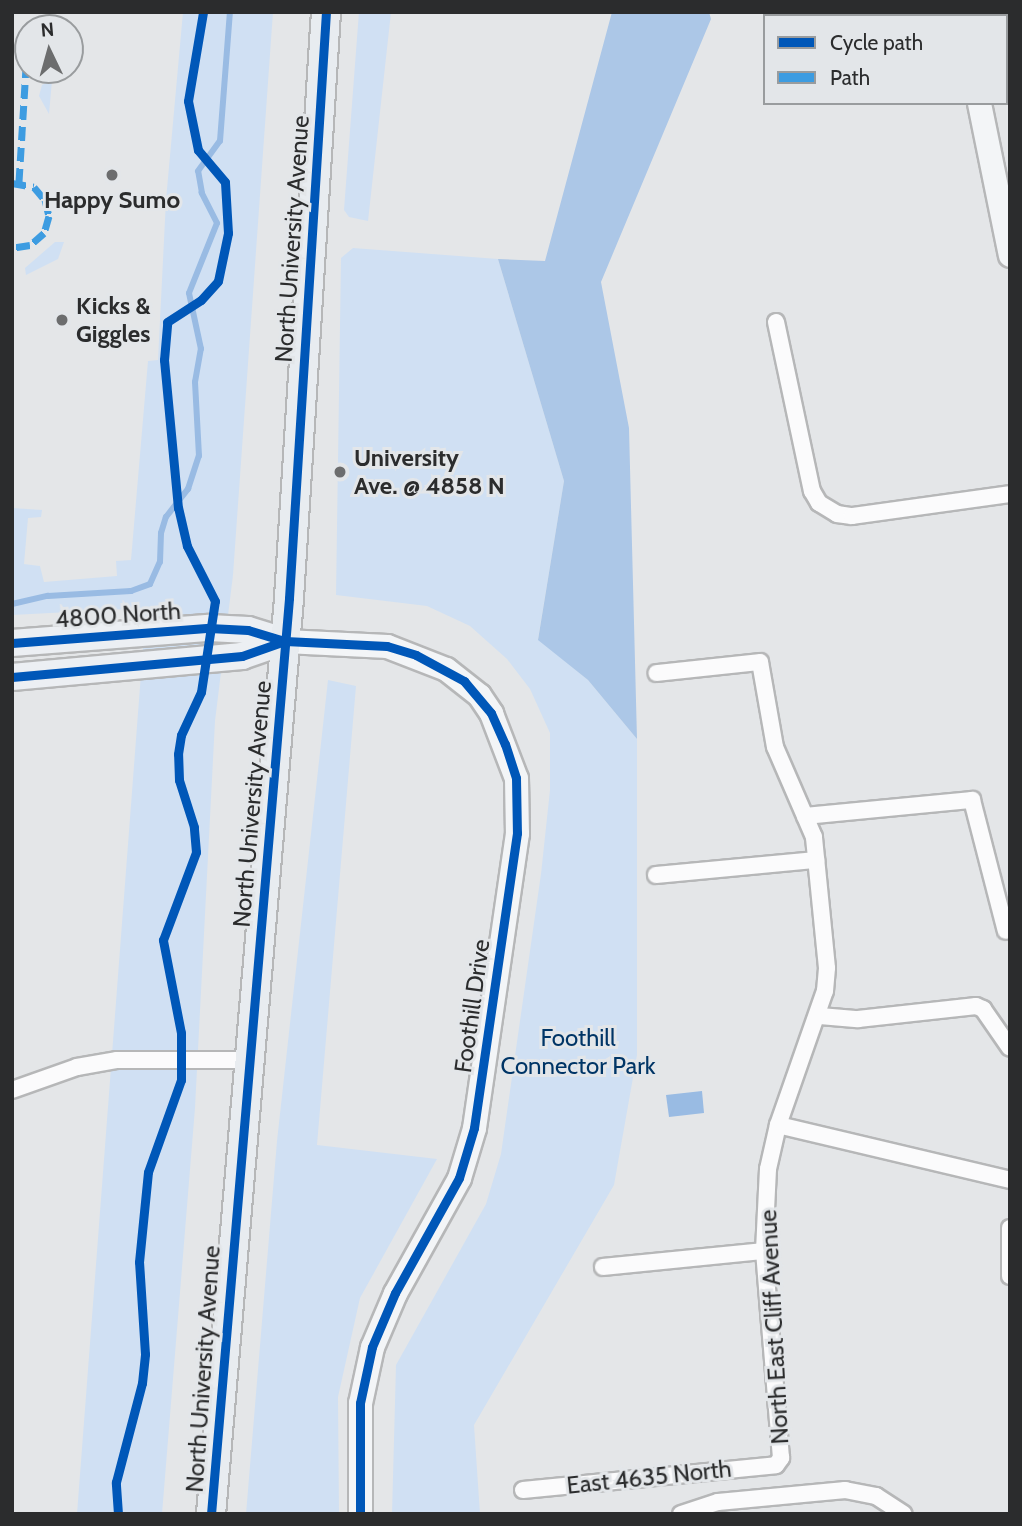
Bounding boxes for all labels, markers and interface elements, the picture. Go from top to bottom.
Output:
north arrow [14,14,84,84]
legend [763,14,1008,105]
text: N [40,18,55,42]
text: Cycle path [830,30,923,55]
text: Path [830,65,870,90]
street label: North University Avenue [269,115,315,363]
marker: Happy Sumo [104,167,120,183]
place label: Happy Sumo [44,186,180,214]
place label: Kicks & Giggles [76,292,151,348]
marker: Kicks & Giggles [54,312,70,328]
place label: University Ave. @ 4858 N [354,444,505,500]
marker: University Ave. @ 4858 N [332,464,348,480]
street label: 4800 North [54,596,182,634]
street label: North University Avenue [227,679,277,929]
street label: Foothill Drive [448,937,496,1075]
park label: Foothill Connector Park [500,1024,656,1080]
street label: North East Cliff Avenue [753,1209,795,1445]
street label: North University Avenue [180,1245,226,1493]
street label: East 4635 North [565,1454,733,1500]

